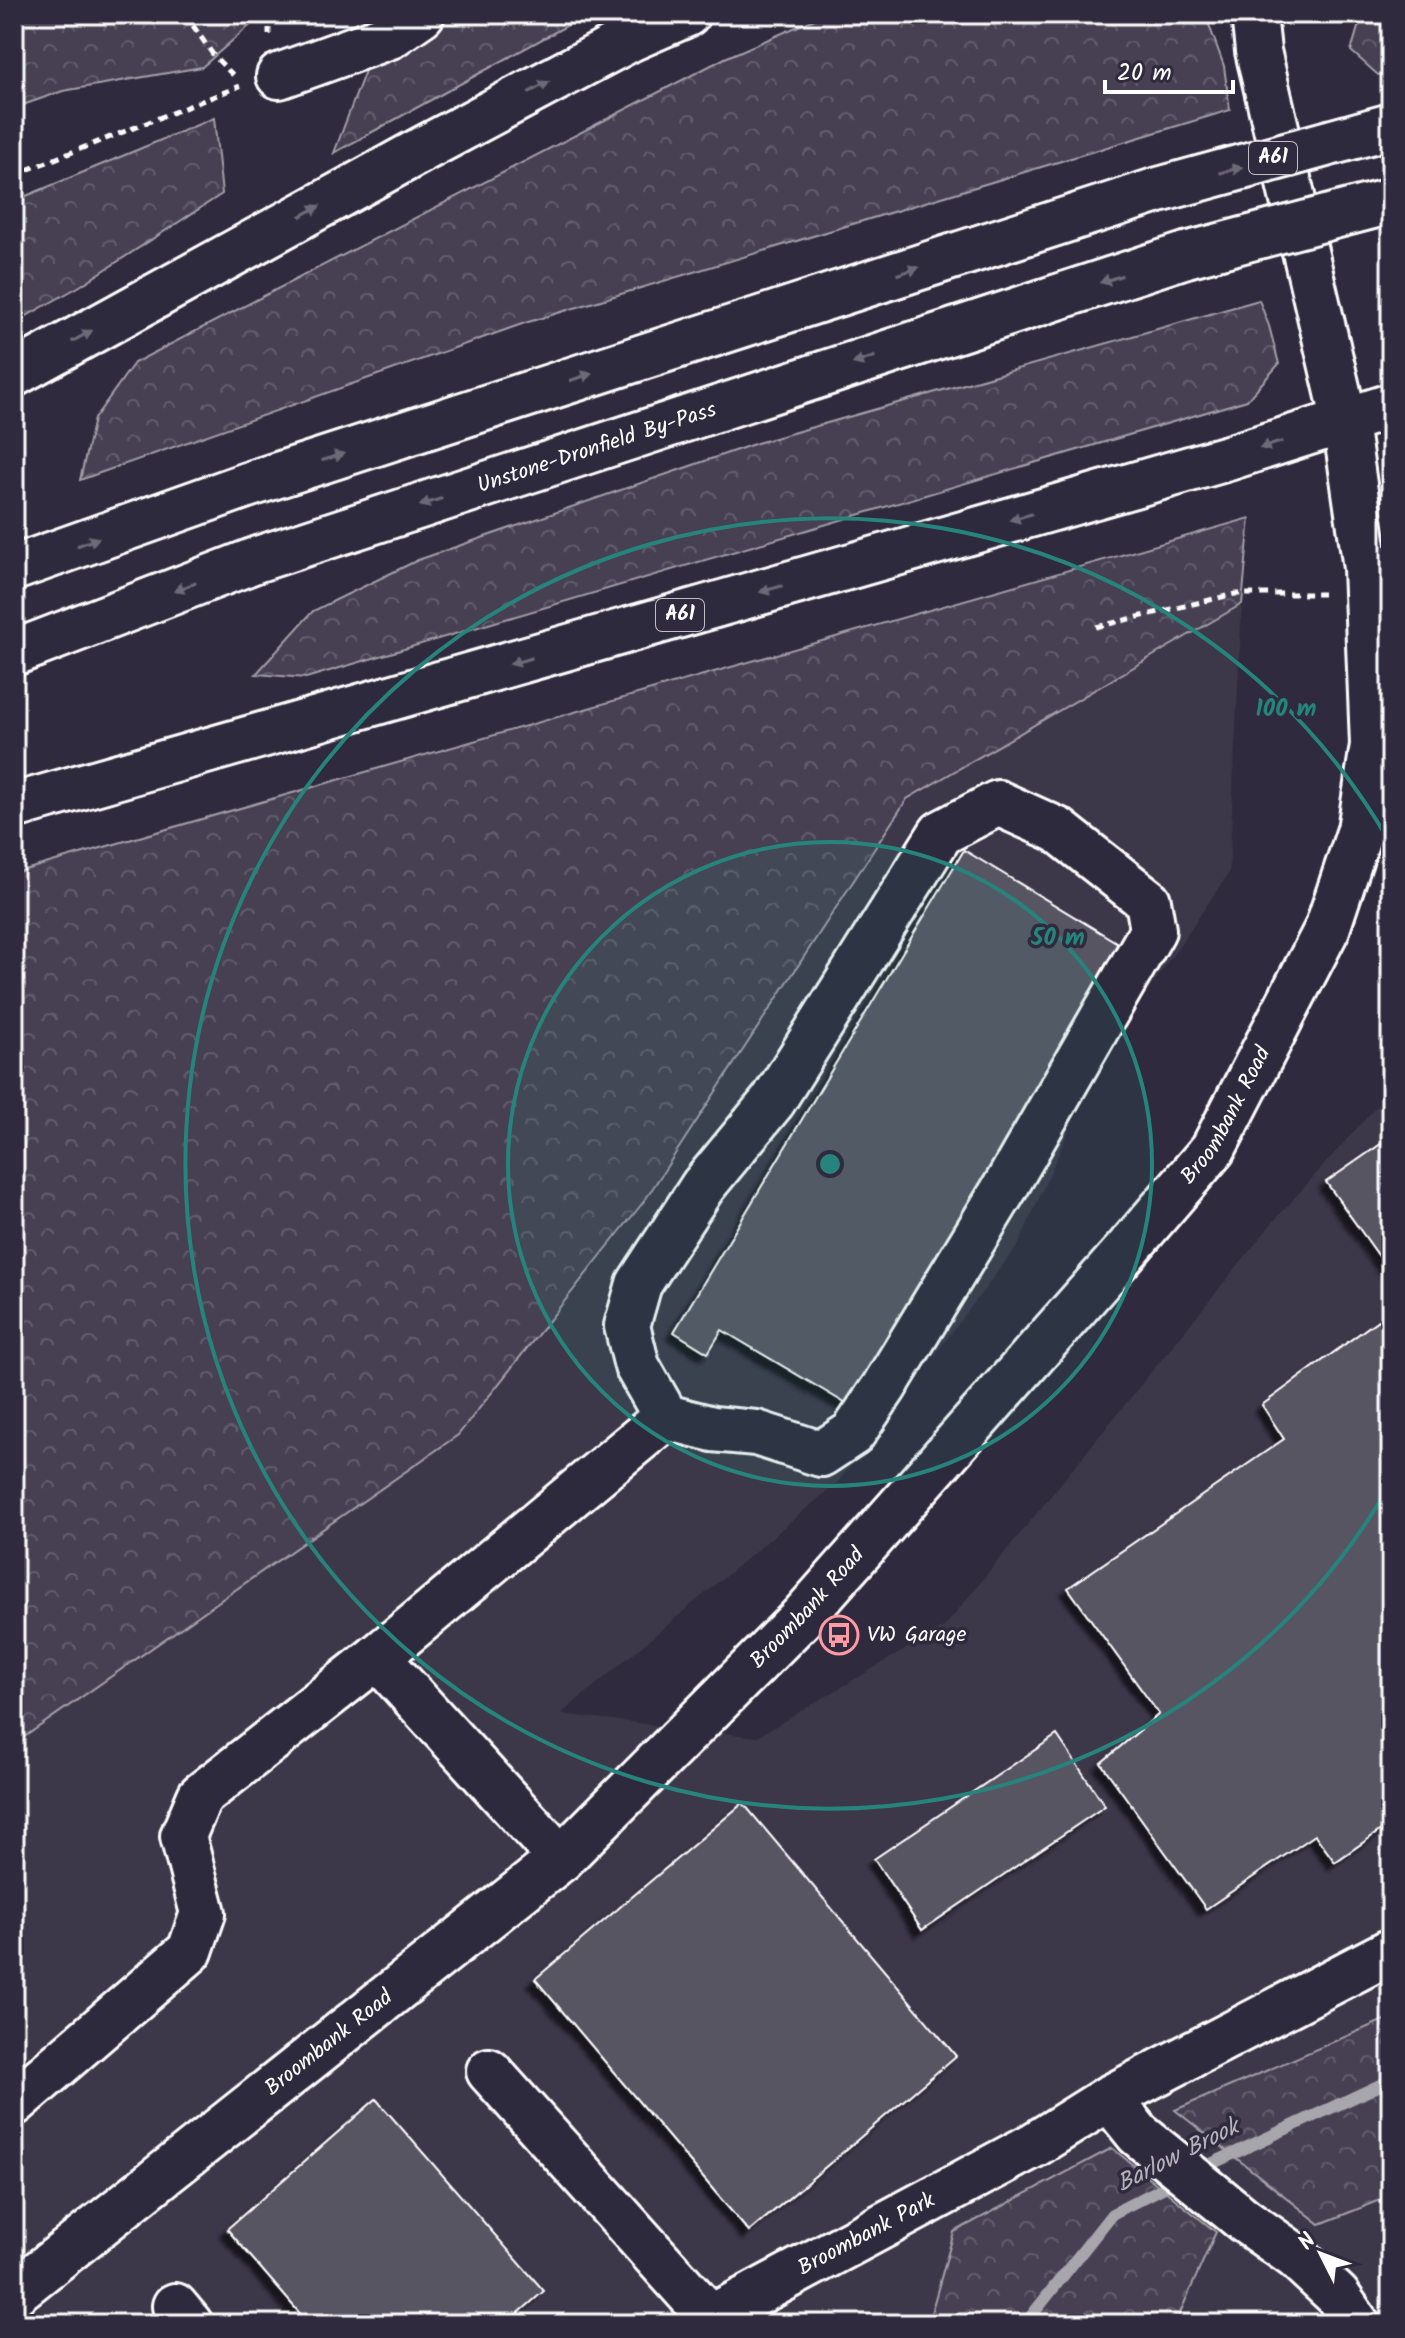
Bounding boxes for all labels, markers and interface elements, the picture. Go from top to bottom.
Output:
scale bar [1105,44,1233,94]
text: 20 m [1117,54,1172,93]
one-way arrow [527,80,550,94]
road number: A61 [1249,142,1297,174]
one-way arrow [1219,163,1243,176]
one-way arrow [299,204,321,218]
one-way arrow [896,264,920,277]
one-way arrow [1099,273,1123,286]
one-way arrow [71,329,94,343]
one-way arrow [852,354,876,367]
one-way arrow [569,370,593,383]
street label: Unstone-Dronfield By-Pass [473,392,722,504]
one-way arrow [1258,439,1282,452]
one-way arrow [322,451,346,463]
one-way arrow [419,497,443,509]
one-way arrow [1009,511,1033,524]
one-way arrow [76,535,100,548]
one-way arrow [173,581,197,594]
one-way arrow [759,583,783,596]
road number: A61 [656,599,704,631]
one-way arrow [509,655,534,667]
text: 100 m [1256,690,1316,729]
text: 50 m [1030,919,1085,958]
street label: Broombank Road [1172,1040,1281,1193]
centre of rings [816,1150,844,1178]
street label: Broombank Road [742,1539,874,1677]
bus stop icon: VW Garage [818,1614,860,1656]
place label: VW Garage [867,1618,967,1653]
street label: Broombank Road [257,1980,402,2105]
water label: Barlow Brook [1110,2107,1250,2204]
street label: Broombank Park [792,2183,942,2286]
north arrow [1281,2214,1361,2294]
text: N [1290,2225,1326,2259]

